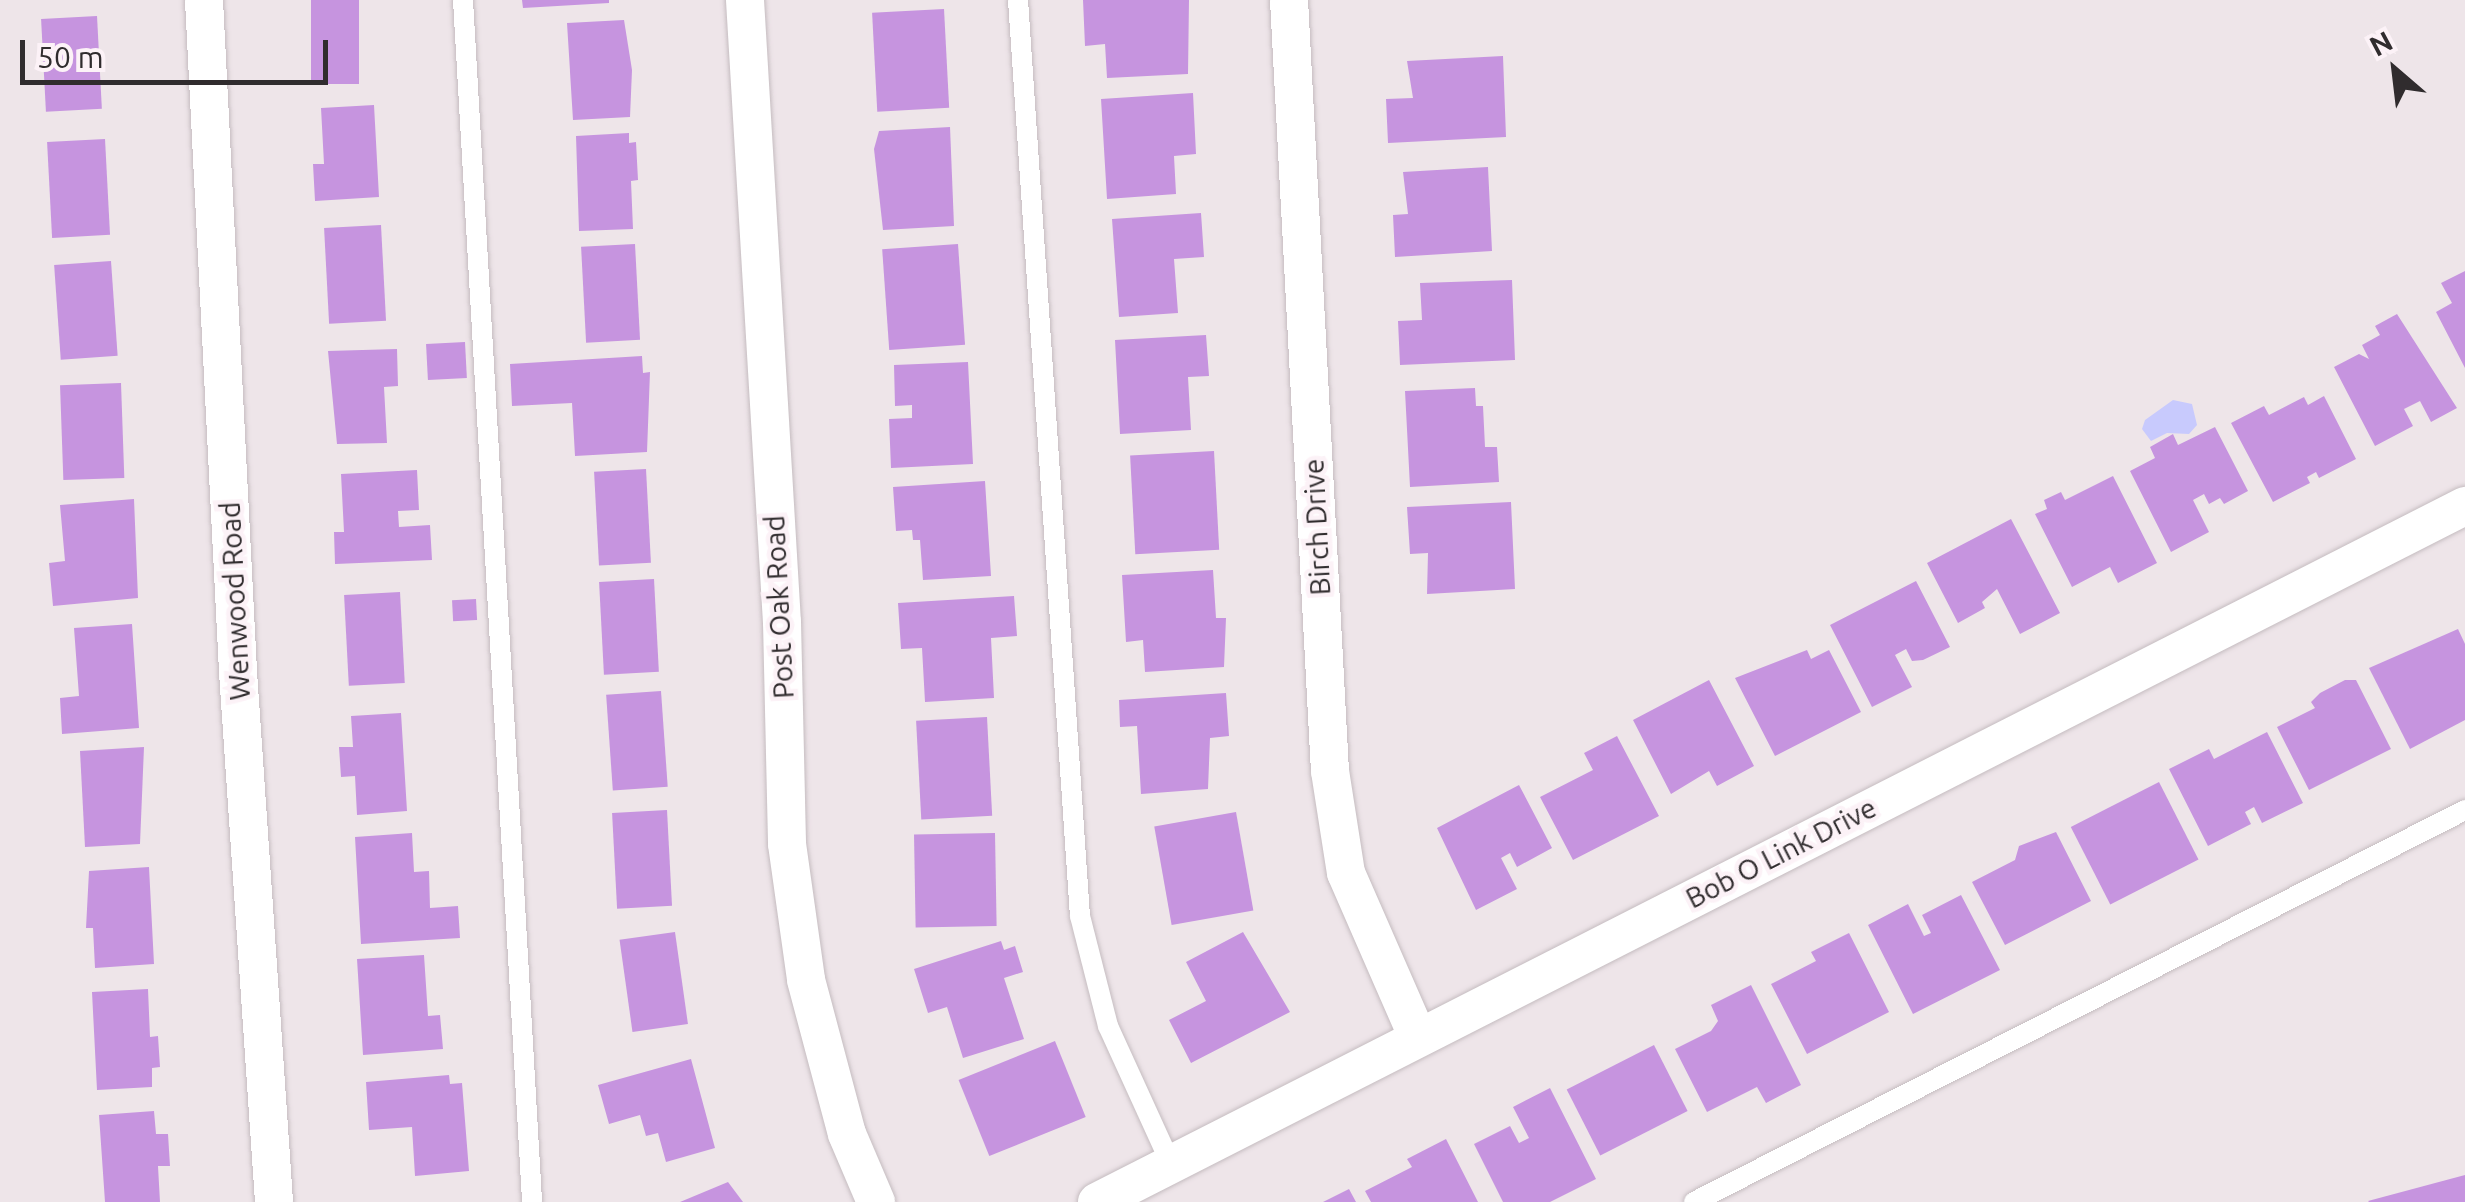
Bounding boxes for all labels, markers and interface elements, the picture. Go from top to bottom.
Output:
scale bar [25,20,332,82]
north arrow [2345,20,2445,120]
text: N [2364,24,2397,62]
text: 50 m [37,40,104,74]
street label: Birch Drive [1297,458,1337,596]
street label: Wenwood Road [213,501,257,701]
street label: Post Oak Road [757,514,801,700]
street label: Bob O Link Drive [1680,791,1882,915]

